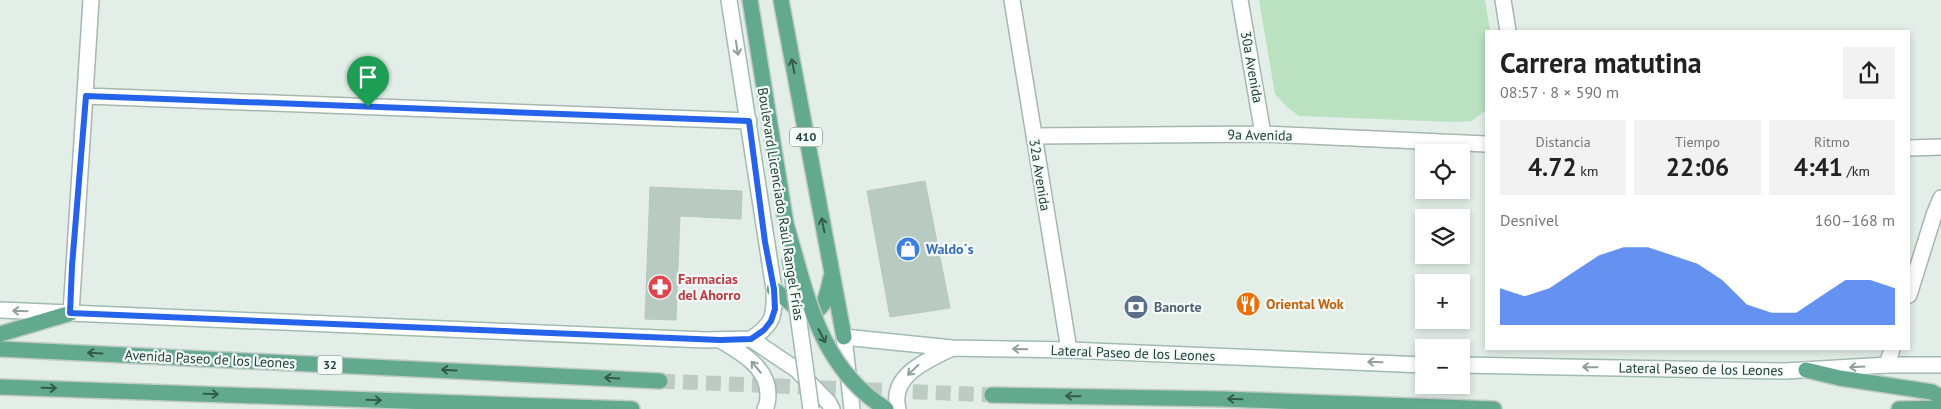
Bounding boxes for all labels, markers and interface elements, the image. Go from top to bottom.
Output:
street label: 30a Avenida [1237,30,1267,104]
one-way arrow [732,40,742,56]
text: Carrera matutina [1500,44,1702,81]
button: share [1843,47,1895,99]
pin [347,56,389,107]
one-way arrow [788,58,797,74]
icon: arrive [354,63,382,91]
text: 08:57 · 8 × 590 m [1500,82,1619,102]
street label: Boulevard Licenciado Raúl Rangel Frías [754,86,808,322]
street label: 9a Avenida [1227,125,1293,145]
road number: 410 [790,128,822,146]
text: Distancia [1536,133,1591,151]
text: Tiempo [1675,133,1720,151]
text: Ritmo [1814,133,1850,151]
street label: 32a Avenida [1025,138,1055,212]
map controls [1415,144,1470,394]
button: locate [1415,144,1470,199]
text: 4.72 [1528,151,1577,183]
text: 22:06 [1666,151,1729,183]
text: 4:41 [1794,151,1843,183]
text: km [1577,162,1598,180]
text: /km [1843,162,1870,180]
button: layers [1415,209,1470,264]
text: Desnivel [1500,210,1559,230]
text: 160–168 m [1815,210,1895,230]
one-way arrow [818,218,827,234]
shop icon: Waldo´s [895,236,921,262]
place label: Waldo´s [926,240,974,258]
place label: Farmacias del Ahorro [678,270,741,304]
pharmacy icon: Farmacias del Ahorro [647,274,673,300]
button: + [1415,274,1470,329]
restaurant icon: Oriental Wok [1235,291,1261,317]
bank icon: Banorte [1123,294,1149,320]
place label: Oriental Wok [1266,295,1344,313]
place label: Banorte [1154,298,1202,316]
one-way arrow [13,306,29,316]
one-way arrow [817,329,827,344]
button: − [1415,339,1470,394]
street label: Lateral Paseo de los Leones [1050,341,1216,365]
one-way arrow [1013,344,1029,354]
street label: Avenida Paseo de los Leones [124,346,296,372]
one-way arrow [87,349,103,358]
road number: 32 [318,356,342,374]
one-way arrow [1367,358,1383,367]
street label: Lateral Paseo de los Leones [1619,359,1784,379]
one-way arrow [751,361,762,374]
one-way arrow [1850,362,1866,371]
one-way arrow [1582,363,1598,372]
one-way arrow [907,364,920,376]
one-way arrow [441,366,457,375]
one-way arrow [604,374,620,383]
one-way arrow [40,384,56,393]
one-way arrow [202,389,219,399]
one-way arrow [1065,391,1082,401]
one-way arrow [365,395,381,405]
one-way arrow [1228,395,1244,404]

